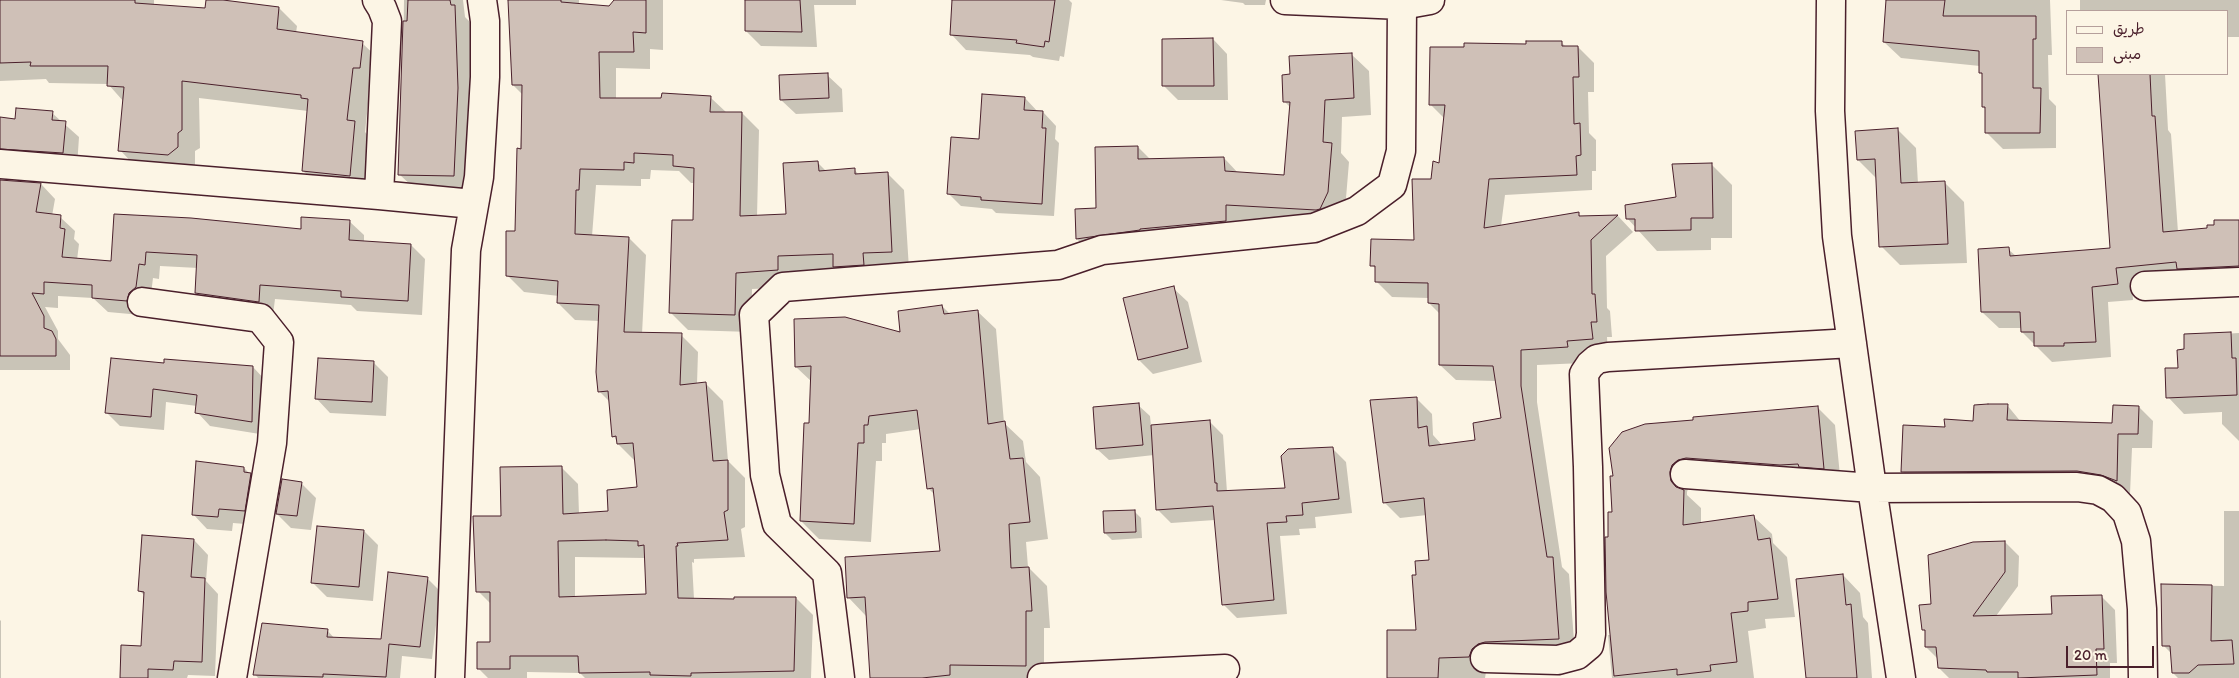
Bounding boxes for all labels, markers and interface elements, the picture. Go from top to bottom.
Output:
legend [2066,10,2229,75]
text: طريق [2113,20,2145,38]
text: مبنى [2113,45,2141,63]
scale bar [2069,636,2156,668]
text: 20 m [2074,646,2107,664]

